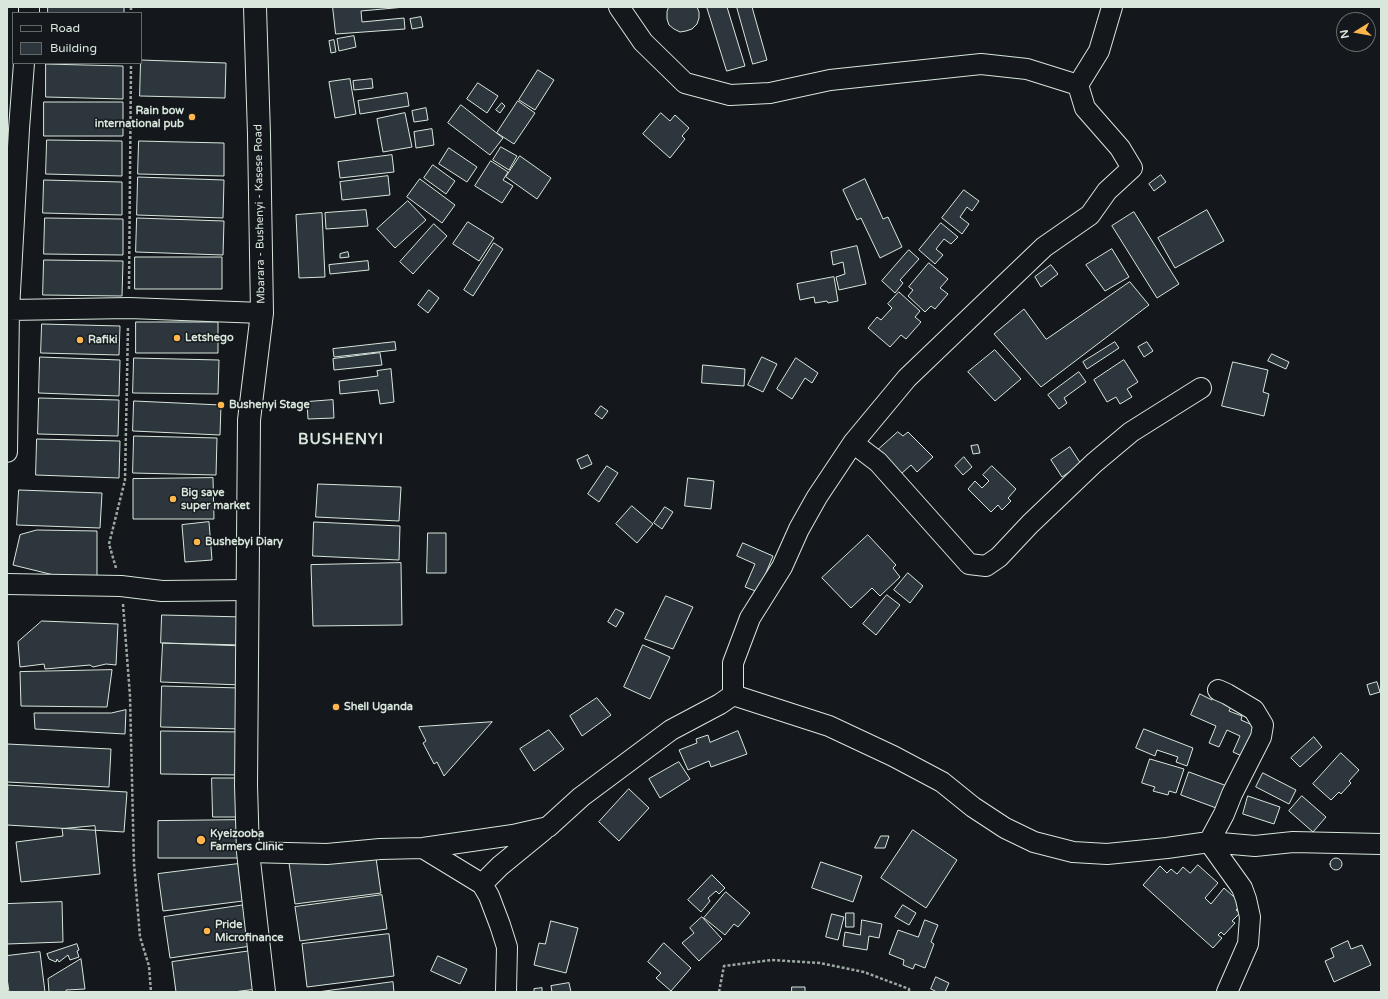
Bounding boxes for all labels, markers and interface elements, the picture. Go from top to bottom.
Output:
legend [12,12,142,64]
north arrow [1336,12,1376,52]
text: Road [50,21,80,35]
text: N [1337,29,1352,40]
text: Building [50,41,97,55]
place label: Rain bow international pub [95,104,184,130]
marker: Rain bow international pub [187,112,197,122]
street label: Mbarara - Bushenyi - Kasese Road [252,124,268,304]
place label: Letshego [185,331,234,345]
place label: Rafiki [88,333,118,347]
marker: Letshego [172,333,182,343]
marker: Rafiki [75,335,85,345]
place label: Bushenyi Stage [229,398,310,412]
marker: Bushenyi Stage [216,400,226,410]
district label: BUSHENYI [298,431,384,449]
place label: Big save super market [181,486,250,512]
marker: Big save super market [168,494,178,504]
place label: Bushebyi Diary [205,535,283,549]
marker: Bushebyi Diary [192,537,202,547]
place label: Shell Uganda [344,700,413,714]
marker: Shell Uganda [331,702,341,712]
place label: Kyeizooba Farmers Clinic [210,827,283,853]
marker: Kyeizooba Farmers Clinic [195,834,207,846]
place label: Pride Microfinance [215,918,283,944]
marker: Pride Microfinance [202,926,212,936]

